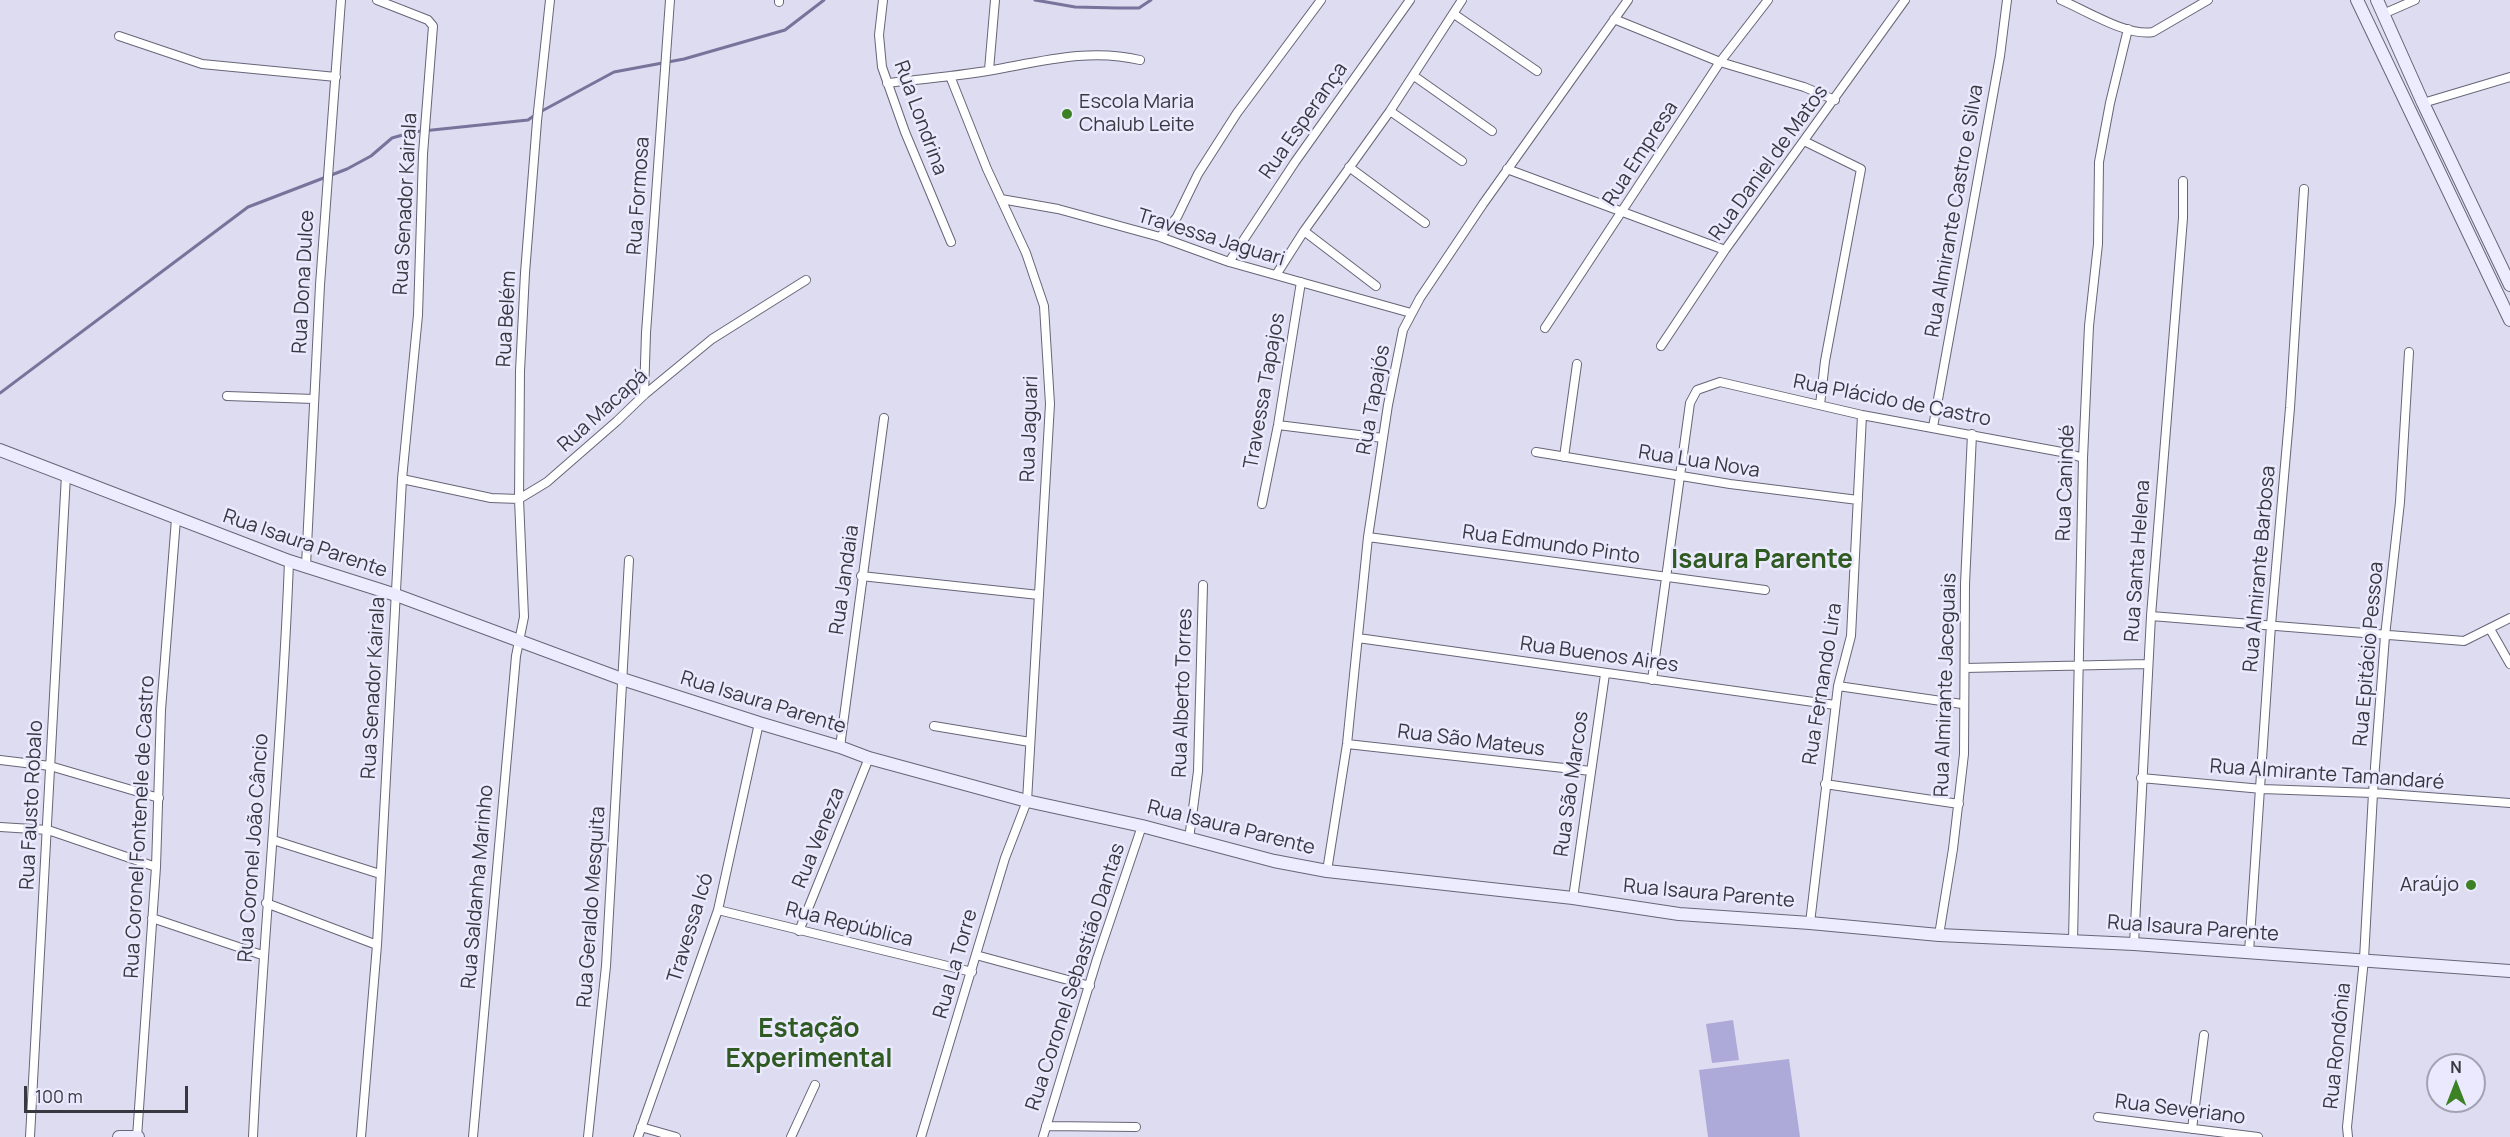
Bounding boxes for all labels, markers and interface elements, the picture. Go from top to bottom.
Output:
street label: Rua Londrina [888,57,952,179]
street label: Rua Esperança [1255,58,1353,184]
street label: Rua Daniel de Matos [1705,81,1833,245]
street label: Rua Almirante Castro e Silva [1921,83,1989,339]
place label: Escola Maria Chalub Leite [1079,90,1195,137]
street label: Rua Empresa [1598,97,1684,211]
marker: Escola Maria Chalub Leite [1060,107,1074,121]
street label: Rua Senador Kairala [389,112,423,296]
street label: Rua Formosa [623,136,655,256]
street label: Travessa Jaguari [1134,204,1288,272]
street label: Rua Dona Dulce [288,209,320,355]
street label: Rua Belém [492,270,522,368]
street label: Travessa Tapajos [1239,311,1291,471]
street label: Rua Tapajós [1353,343,1395,457]
street label: Rua Macapá [553,364,653,458]
street label: Rua Plácido de Castro [1791,370,1993,432]
street label: Rua Jaguari [1016,375,1044,483]
street label: Rua Canindé [2052,424,2080,542]
street label: Rua Lua Nova [1637,441,1761,483]
street label: Rua Almirante Barbosa [2239,465,2281,673]
street label: Rua Santa Helena [2120,479,2156,643]
street label: Rua Isaura Parente [220,505,390,583]
street label: Rua Edmundo Pinto [1461,521,1641,569]
street label: Rua Jandaia [825,524,865,636]
district label: Isaura Parente [1671,545,1853,577]
street label: Rua Epitácio Pessoa [2349,561,2389,747]
street label: Rua Almirante Jaceguais [1930,572,1962,798]
street label: Rua Senador Kairala [357,596,391,780]
street label: Rua Fernando Lira [1798,601,1848,767]
street label: Rua Alberto Torres [1168,608,1198,778]
street label: Rua Buenos Aires [1518,632,1680,678]
street label: Rua Isaura Parente [677,666,849,740]
street label: Rua Coronel Fontenele de Castro [120,675,160,979]
street label: Rua São Marcos [1550,710,1594,858]
street label: Rua Fausto Robalo [16,719,48,891]
street label: Rua São Mateus [1396,720,1546,762]
street label: Rua Coronel João Câncio [234,733,274,963]
street label: Rua Almirante Tamandaré [2209,755,2445,795]
street label: Rua Saldanha Marinho [457,784,499,990]
street label: Rua Veneza [788,784,850,892]
street label: Rua Isaura Parente [1145,796,1317,860]
street label: Rua Geraldo Mesquita [573,805,611,1009]
street label: Rua Coronel Sebastião Dantas [1021,840,1131,1114]
street label: Travessa Icó [663,870,719,986]
place label: Araújo [2400,873,2459,897]
street label: Rua Isaura Parente [1622,875,1796,913]
marker: Araújo [2464,878,2478,892]
street label: Rua República [783,898,915,952]
street label: Rua La Torre [929,906,983,1022]
street label: Rua Isaura Parente [2106,911,2280,947]
street label: Rua Rondônia [2319,981,2357,1111]
district label: Estação Experimental [725,1014,893,1076]
north arrow [2426,1053,2486,1113]
text: N [2450,1056,2462,1078]
scale bar [27,1074,190,1112]
text: 100 m [35,1084,83,1108]
street label: Rua Severiano [2113,1090,2247,1130]

